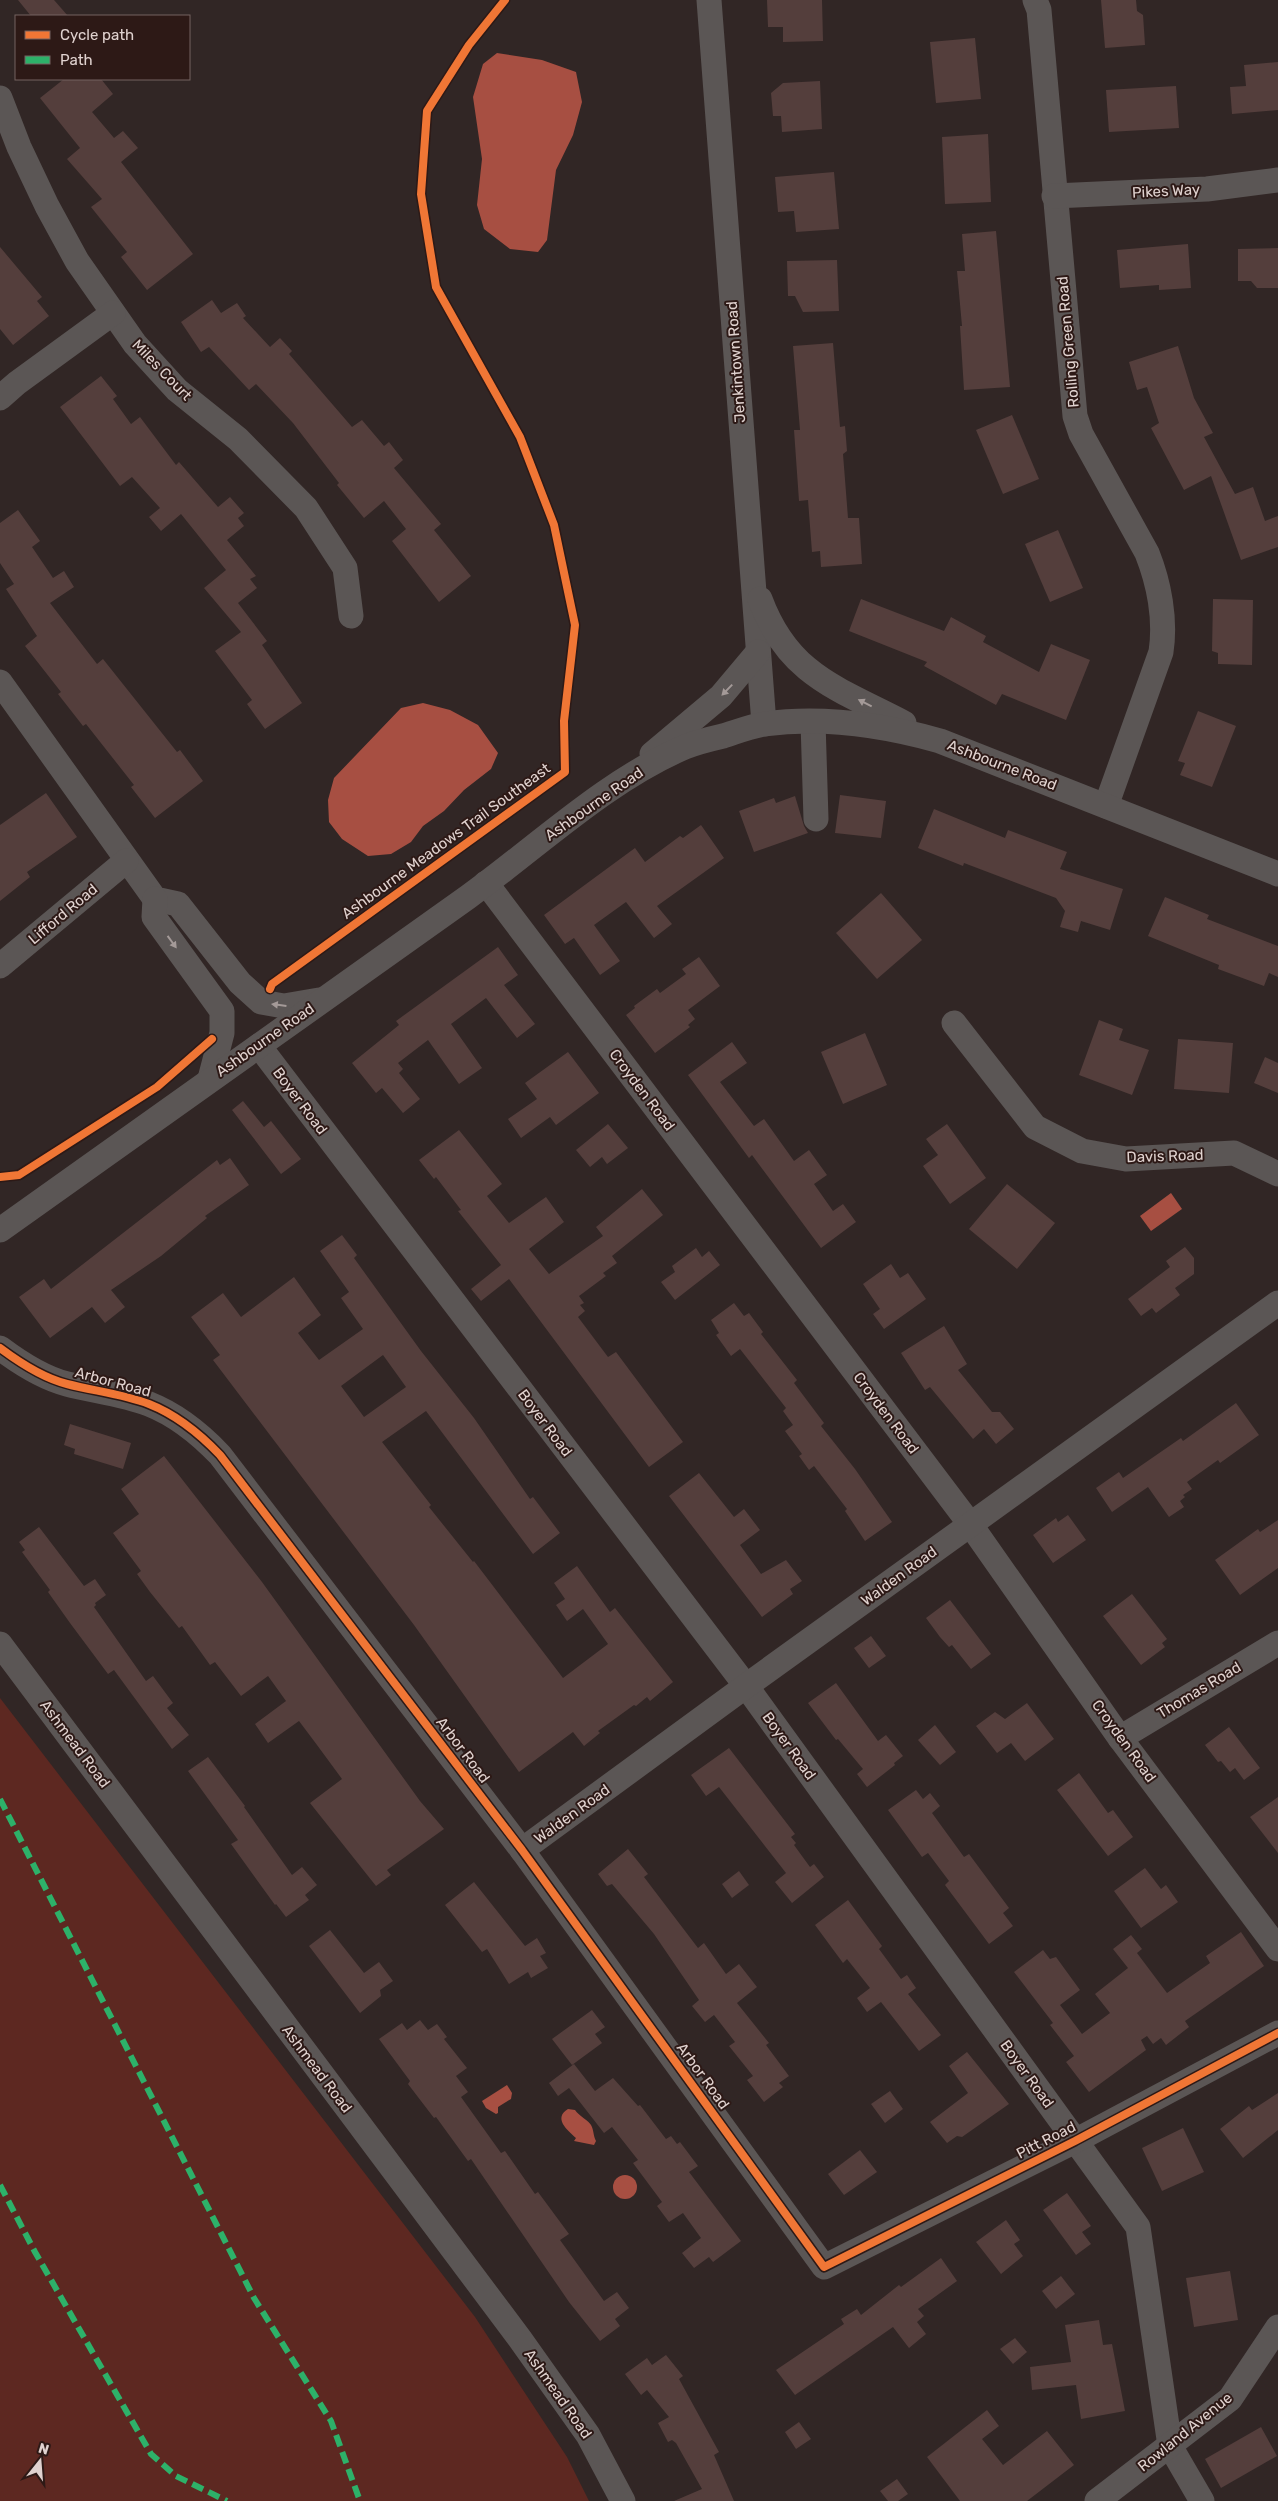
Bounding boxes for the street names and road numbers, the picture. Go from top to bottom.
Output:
street label: Pikes Way [1131,180,1201,202]
street label: Rolling Green Road [1053,276,1083,408]
street label: Jenkintown Road [723,301,749,423]
street label: Miles Court [128,336,196,404]
street label: Ashbourne Road [945,736,1059,794]
street label: Ashbourne Meadows Trail Southeast [338,759,554,923]
street label: Ashbourne Road [541,763,647,845]
street label: Lifford Road [25,880,101,948]
street label: Ashbourne Road [212,999,318,1081]
street label: Croyden Road [605,1046,679,1134]
street label: Boyer Road [269,1064,331,1138]
street label: Davis Road [1126,1146,1204,1166]
street label: Arbor Road [73,1363,153,1401]
street label: Croyden Road [849,1369,923,1457]
street label: Boyer Road [514,1386,576,1460]
street label: Walden Road [858,1542,940,1610]
street label: Thomas Road [1154,1658,1244,1722]
street label: Croyden Road [1088,1696,1160,1786]
street label: Ashmead Road [36,1697,114,1791]
street label: Boyer Road [758,1709,820,1783]
street label: Arbor Road [432,1713,494,1787]
street label: Walden Road [531,1780,613,1848]
street label: Ashmead Road [278,2022,356,2116]
street label: Boyer Road [996,2037,1058,2111]
street label: Arbor Road [673,2039,733,2113]
street label: Pitt Road [1013,2117,1079,2163]
street label: Ashmead Road [521,2346,595,2442]
street label: Rowland Avenue [1134,2389,1236,2475]

